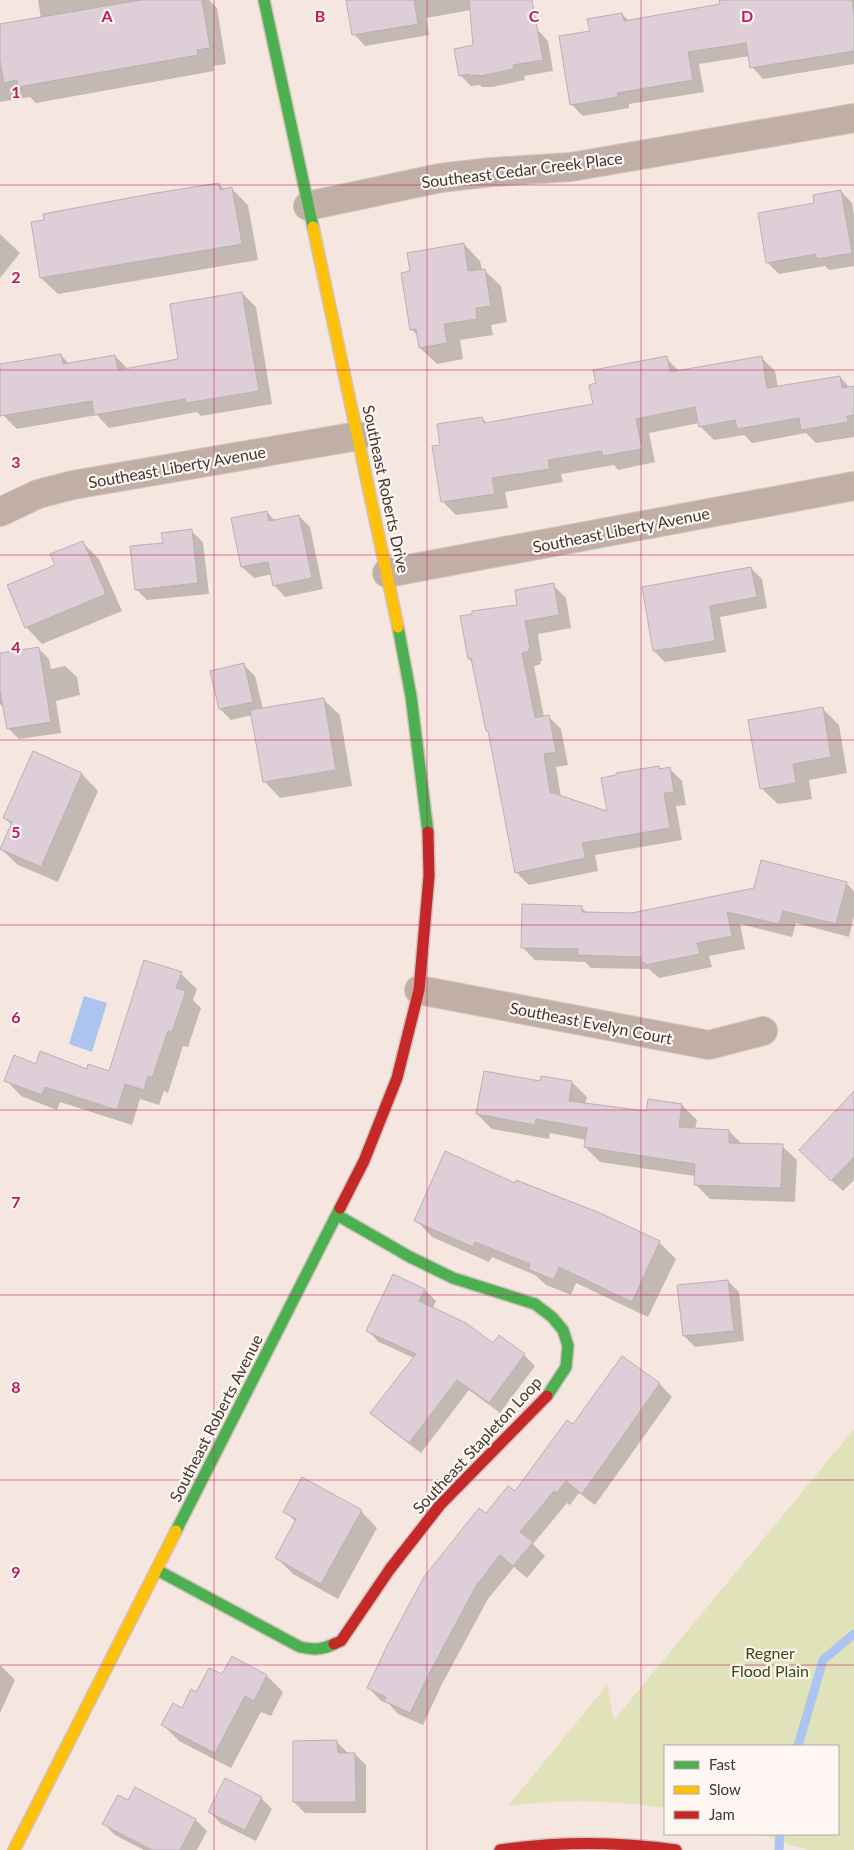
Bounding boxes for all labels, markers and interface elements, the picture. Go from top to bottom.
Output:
text: A [100,6,113,25]
text: B [315,6,325,25]
text: C [529,6,540,25]
text: D [741,6,753,25]
text: 1 [11,82,21,101]
street label: Southeast Cedar Creek Place [420,148,624,191]
text: 2 [11,267,21,286]
street label: Southeast Roberts Drive [359,403,414,575]
street label: Southeast Liberty Avenue [87,442,267,491]
text: 3 [11,452,21,471]
street label: Southeast Liberty Avenue [531,503,711,556]
text: 4 [11,637,21,656]
text: 5 [11,822,21,841]
street label: Southeast Evelyn Court [508,997,674,1048]
text: 6 [11,1007,21,1026]
text: 7 [11,1192,21,1211]
street label: Southeast Roberts Avenue [165,1331,266,1505]
street label: Southeast Stapleton Loop [408,1372,545,1517]
text: 8 [11,1377,21,1396]
text: 9 [11,1562,21,1581]
park label: Regner Flood Plain [731,1643,809,1680]
legend [664,1745,839,1835]
text: Fast [709,1755,736,1773]
text: Slow [709,1780,741,1798]
text: Jam [709,1805,735,1823]

